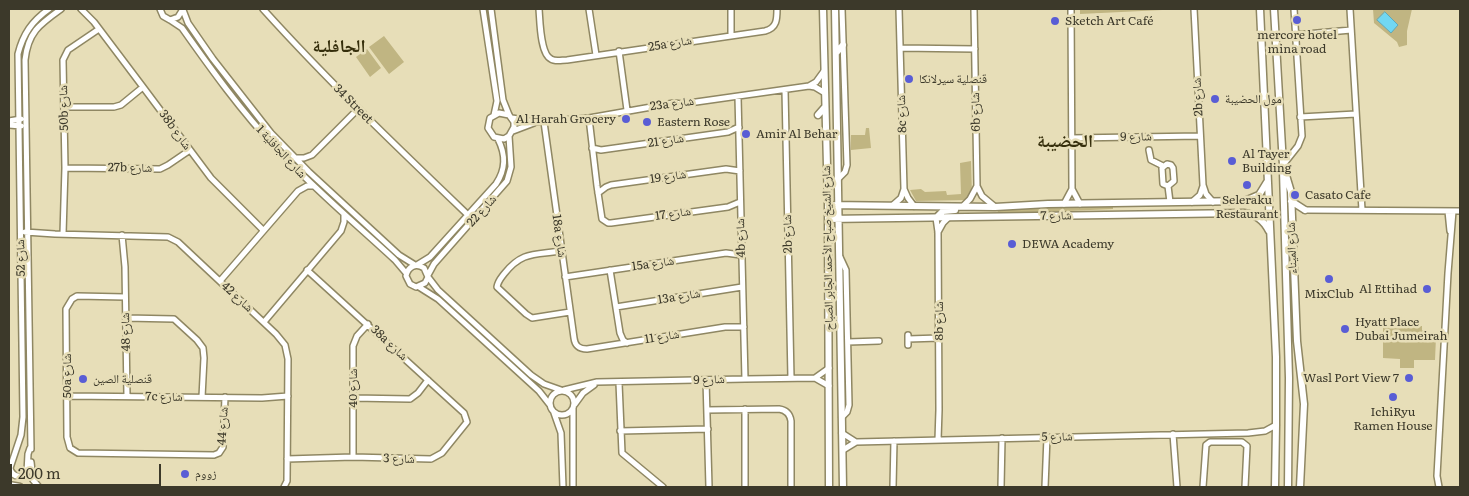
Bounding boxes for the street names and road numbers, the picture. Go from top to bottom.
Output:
street label: 25a شارع [647,33,693,55]
street label: 2b شارع [1190,77,1206,117]
street label: 34 Street [330,81,376,127]
street label: 50b شارع [56,85,72,131]
street label: 6b شارع [968,92,984,132]
street label: 23a شارع [649,94,695,114]
street label: 8c شارع [894,95,910,133]
street label: 38b شارع [156,107,194,153]
street label: شارع الجافلية 1 [253,123,309,181]
street label: شارع 9 [1120,130,1152,144]
street label: شارع 21 [647,131,685,151]
street label: 27b شارع [108,160,152,176]
street label: شارع الشيخ صباح الأحمد الجابر الصباح [819,165,837,331]
street label: شارع 19 [649,167,687,187]
street label: شارع 22 [464,192,500,230]
street label: شارع 17 [654,204,692,224]
street label: شارع 7 [1040,209,1072,223]
street label: 18a شارع [549,214,569,258]
street label: 2b شارع [780,215,796,253]
street label: 4b شارع [733,218,749,258]
street label: شارع الميناء [1284,222,1300,274]
street label: شارع 52 [13,239,29,277]
street label: 15a شارع [631,254,675,274]
street label: شارع 42 [218,279,256,315]
street label: 13a شارع [657,287,701,307]
street label: 8b شارع [932,301,946,341]
street label: شارع 48 [118,313,134,351]
street label: 38a شارع [368,322,410,364]
street label: شارع 11 [644,327,680,347]
street label: 50a شارع [60,354,74,398]
street label: شارع 40 [346,369,360,407]
street label: شارع 9 [693,372,725,388]
street label: 7c شارع [145,389,183,405]
street label: شارع 44 [214,406,232,446]
street label: شارع 5 [1041,430,1073,444]
street label: شارع 3 [383,451,415,467]

